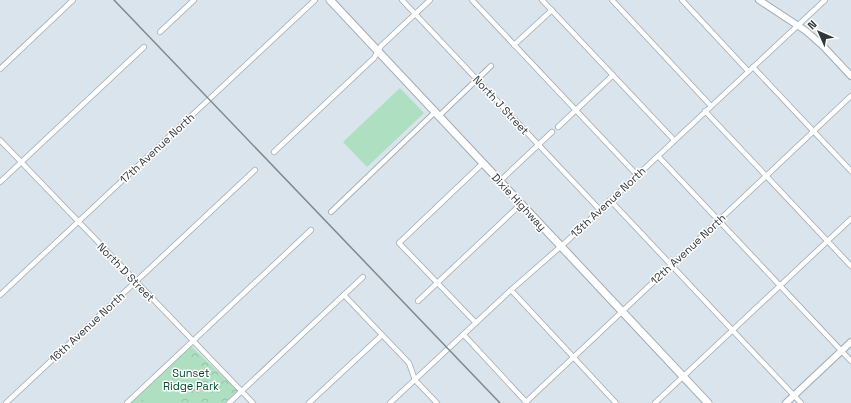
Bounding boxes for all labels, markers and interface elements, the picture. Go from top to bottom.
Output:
north arrow [799,12,839,52]
text: N [804,17,819,32]
street label: North J Street [470,72,532,138]
street label: 17th Avenue North [117,110,197,186]
street label: 13th Avenue North [568,164,648,240]
street label: Dixie Highway [489,170,549,234]
street label: 12th Avenue North [648,211,728,287]
street label: North D Street [94,240,158,304]
street label: 16th Avenue North [47,289,127,365]
park label: Sunset Ridge Park [163,366,219,393]

